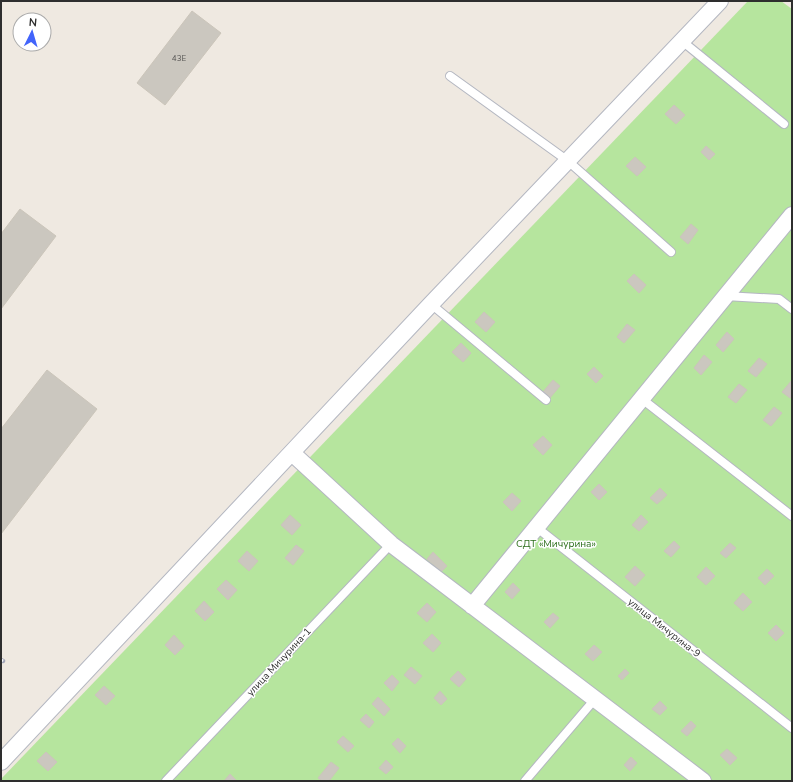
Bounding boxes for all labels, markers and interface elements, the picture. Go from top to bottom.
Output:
north arrow [12,12,52,52]
text: N [28,15,38,30]
house number: 43Е [172,53,186,64]
park label: СДТ «Мичурина» [516,537,596,551]
street label: улица Мичурина-9 [625,595,703,661]
street label: улица Мичурина-1 [244,625,314,699]

